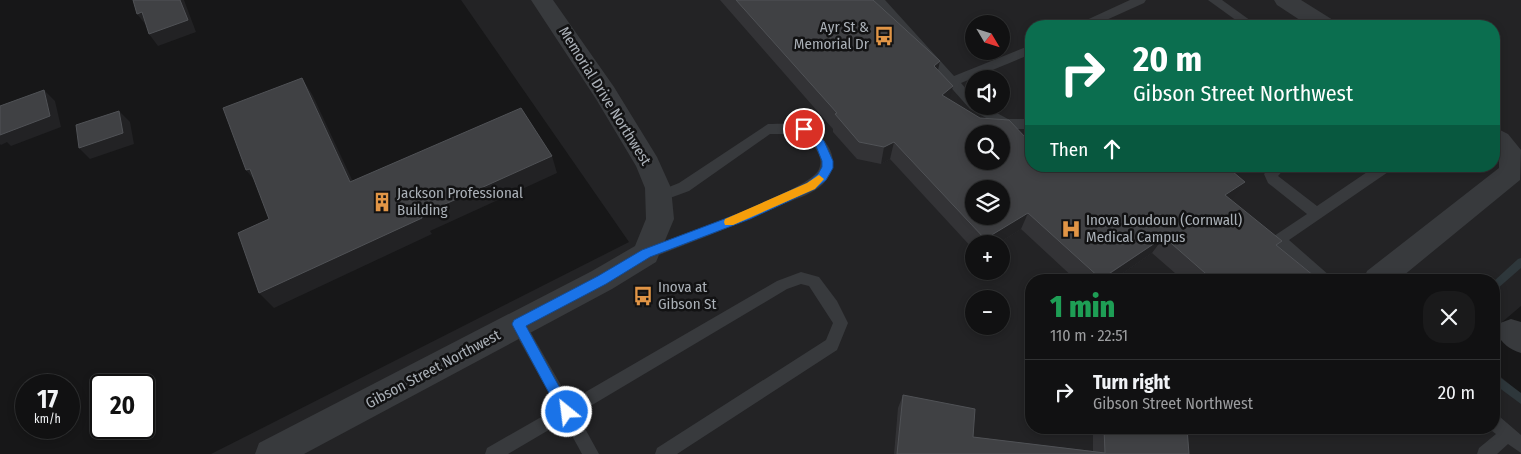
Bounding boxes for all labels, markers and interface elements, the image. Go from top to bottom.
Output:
north arrow [965,15,1010,60]
map controls [965,15,1010,335]
place label: Ayr St & Memorial Dr [794,18,870,53]
street label: Memorial Drive Northwest [555,23,655,169]
bus stop icon: Ayr St & Memorial Dr [873,25,895,47]
text: 20 m [1133,38,1202,80]
icon: right [1050,40,1115,105]
button: sound [965,70,1010,115]
text: Gibson Street Northwest [1133,80,1353,107]
pin [783,108,825,150]
icon: arrive [790,115,818,143]
button: search [965,125,1010,170]
icon: ahead [1098,135,1126,163]
text: Then [1050,138,1088,161]
button: layers [965,180,1010,225]
place label: Jackson Professional Building [397,184,523,219]
building icon: Jackson Professional Building [371,191,393,213]
place label: Inova Loudoun (Cornwall) Medical Campus [1086,211,1242,246]
hospital icon: Inova Loudoun (Cornwall) Medical Campus [1060,218,1082,240]
button: + [965,235,1010,280]
place label: Inova at Gibson St [658,278,717,313]
bus stop icon: Inova at Gibson St [632,285,654,307]
text: 1 min [1050,289,1115,325]
button: − [965,290,1010,335]
button: close [1423,291,1475,343]
street label: Gibson Street Northwest [363,326,504,412]
text: 110 m · 22:51 [1050,326,1128,345]
text: Turn right [1093,371,1170,394]
speed limit sign: 20 [90,374,155,439]
icon: right [1050,378,1078,406]
text: 20 m [1438,381,1475,404]
text: 17 [37,385,58,415]
position arrow [540,385,592,437]
text: Gibson Street Northwest [1093,394,1253,413]
text: km/h [34,412,61,426]

